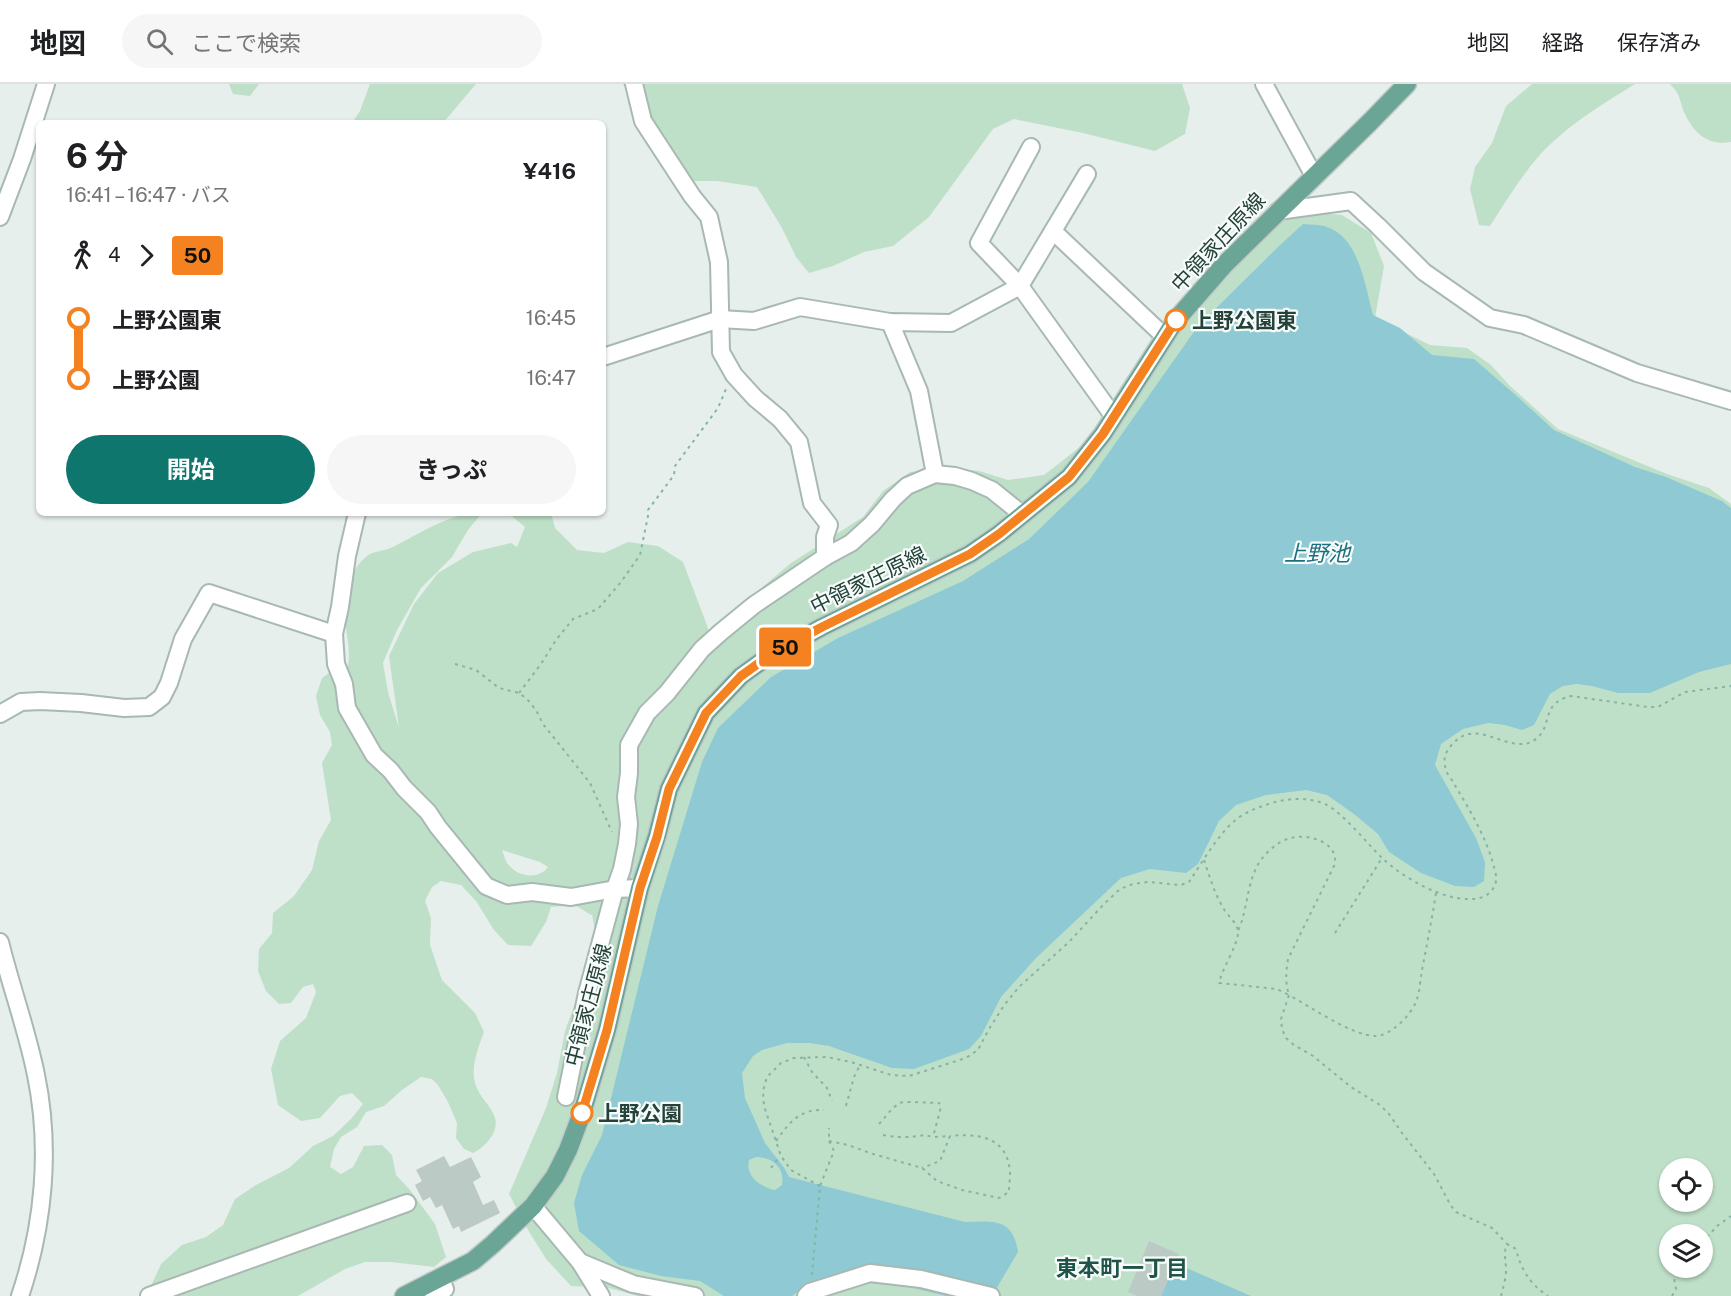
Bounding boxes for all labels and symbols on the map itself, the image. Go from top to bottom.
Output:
street label: 中領家庄原線 [1166,187,1270,297]
place label: 上野公園東 [1192,308,1297,333]
marker: 上野公園東 [1165,309,1187,331]
water label: 上野池 [1284,540,1352,566]
street label: 中領家庄原線 [806,541,930,619]
line badge: 50 [758,628,812,666]
street label: 中領家庄原線 [560,941,616,1069]
place label: 上野公園 [598,1101,682,1126]
marker: 上野公園 [571,1102,593,1124]
district label: 東本町一丁目 [1056,1255,1188,1281]

